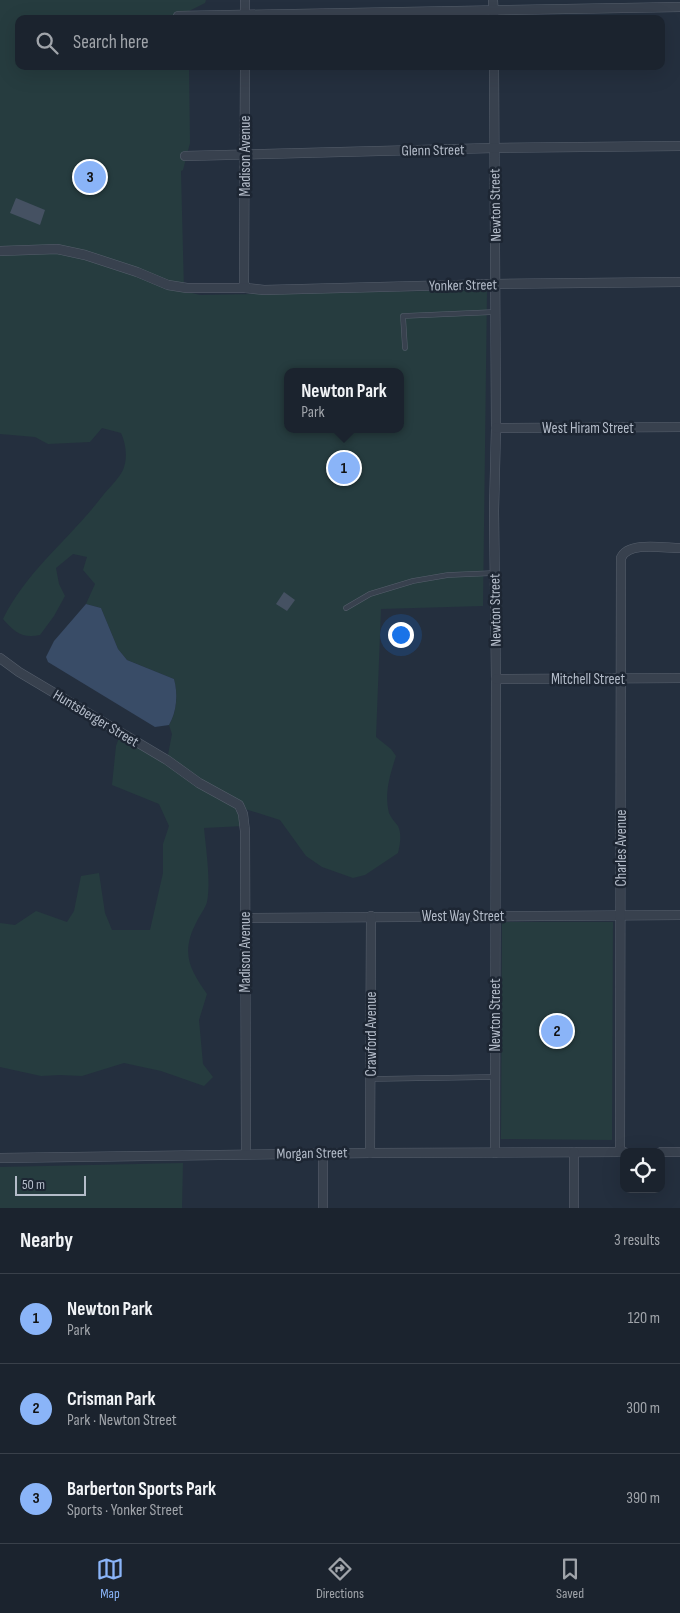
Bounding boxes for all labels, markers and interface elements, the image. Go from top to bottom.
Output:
search box [15,15,665,70]
icon: search [33,29,61,57]
text: Search here [73,31,149,54]
street label: Madison Avenue [236,116,255,196]
street label: Glenn Street [401,140,465,161]
pin: 3 [74,158,106,196]
street label: Newton Street [485,168,506,242]
street label: Yonker Street [429,275,498,296]
popup [284,368,404,433]
text: Newton Park [301,380,387,403]
text: Park [301,403,325,422]
street label: West Hiram Street [542,419,634,438]
pin: 1 [328,449,360,487]
street label: Newton Street [485,573,506,647]
your location [388,622,414,648]
street label: Mitchell Street [551,670,626,689]
street label: Huntsberger Street [49,685,142,752]
street label: Charles Avenue [612,809,631,887]
street label: West Way Street [422,907,505,926]
street label: Madison Avenue [236,912,255,992]
street label: Newton Street [486,978,505,1052]
street label: Crawford Avenue [362,991,381,1077]
pin: 2 [541,1012,573,1050]
street label: Morgan Street [276,1143,348,1164]
map controls [620,1148,665,1193]
button: locate [620,1148,665,1193]
scale bar [15,1173,86,1196]
text: 50 m [22,1176,45,1193]
text: Nearby [20,1228,73,1253]
text: 3 results [614,1231,660,1250]
text: Newton Park [67,1298,153,1321]
text: 1 [33,1309,39,1328]
text: 120 m [628,1309,660,1328]
text: Park [67,1321,90,1340]
text: Crisman Park [67,1388,156,1411]
text: 2 [32,1399,40,1418]
text: 300 m [626,1399,660,1418]
text: Park · Newton Street [67,1411,177,1430]
text: Barberton Sports Park [67,1478,216,1501]
text: 3 [32,1489,40,1508]
text: 390 m [626,1489,660,1508]
text: Sports · Yonker Street [67,1501,183,1520]
tab: Map [96,1555,124,1602]
tab: Directions [316,1555,364,1602]
tab: Saved [556,1555,584,1602]

